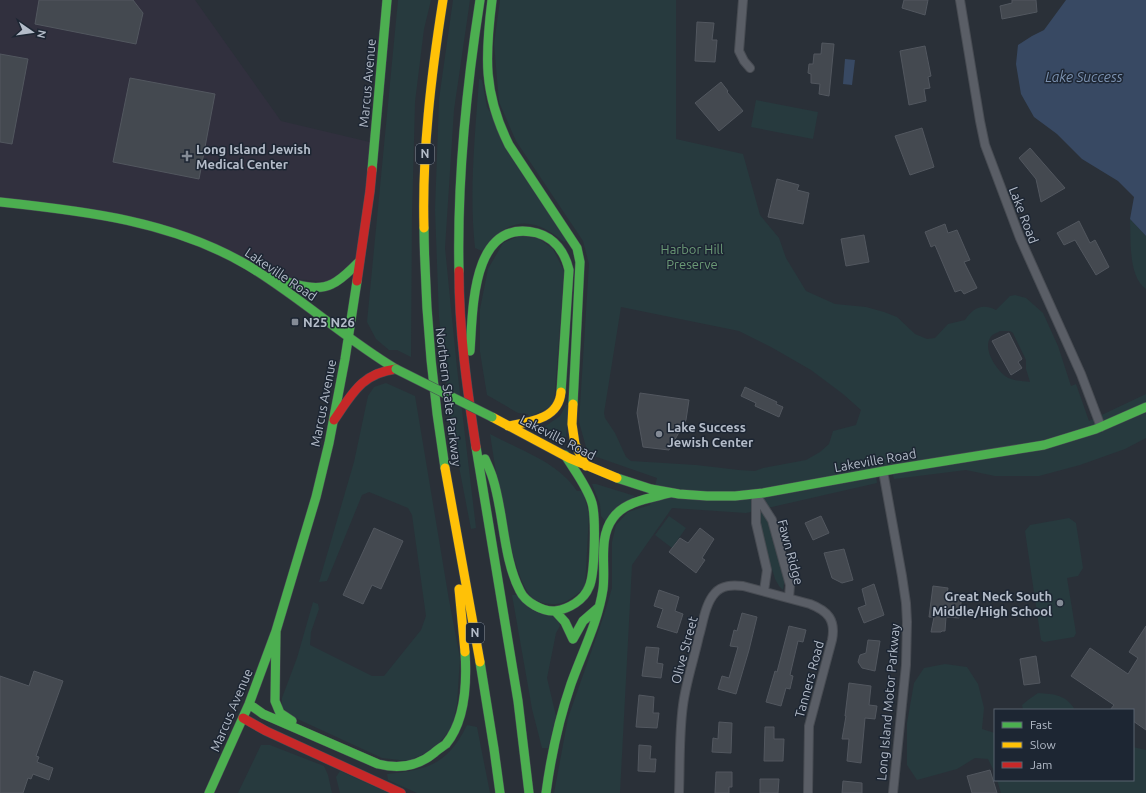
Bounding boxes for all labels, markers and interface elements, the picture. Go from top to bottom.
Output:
north arrow [12,12,52,52]
text: N [35,29,49,40]
street label: Marcus Avenue [356,38,378,128]
water label: Lake Success [1045,69,1123,85]
place label: Long Island Jewish Medical Center [196,142,311,171]
road number: N [416,144,434,164]
marker: Long Island Jewish Medical Center [181,150,193,162]
street label: Lake Road [1007,185,1041,245]
park label: Harbor Hill Preserve [661,242,724,271]
street label: Lakeville Road [243,245,319,303]
place label: N25 N26 [303,315,355,329]
marker: N25 N26 [290,317,300,327]
street label: Northern State Parkway [434,327,464,467]
street label: Marcus Avenue [308,358,338,448]
street label: Lakeville Road [518,412,598,462]
place label: Lake Success Jewish Center [667,420,754,449]
marker: Lake Success Jewish Center [654,429,664,439]
street label: Lakeville Road [833,446,917,474]
street label: Fawn Ridge [776,518,806,586]
place label: Great Neck South Middle/High School [932,589,1052,618]
marker: Great Neck South Middle/High School [1055,598,1065,608]
street label: Olive Street [668,615,700,685]
road number: N [466,623,484,643]
street label: Long Island Motor Parkway [874,623,902,781]
street label: Tanners Road [792,639,826,719]
street label: Marcus Avenue [207,666,255,754]
legend [994,709,1134,781]
text: Fast [1030,718,1052,731]
text: Slow [1030,738,1056,751]
text: Jam [1030,758,1052,771]

